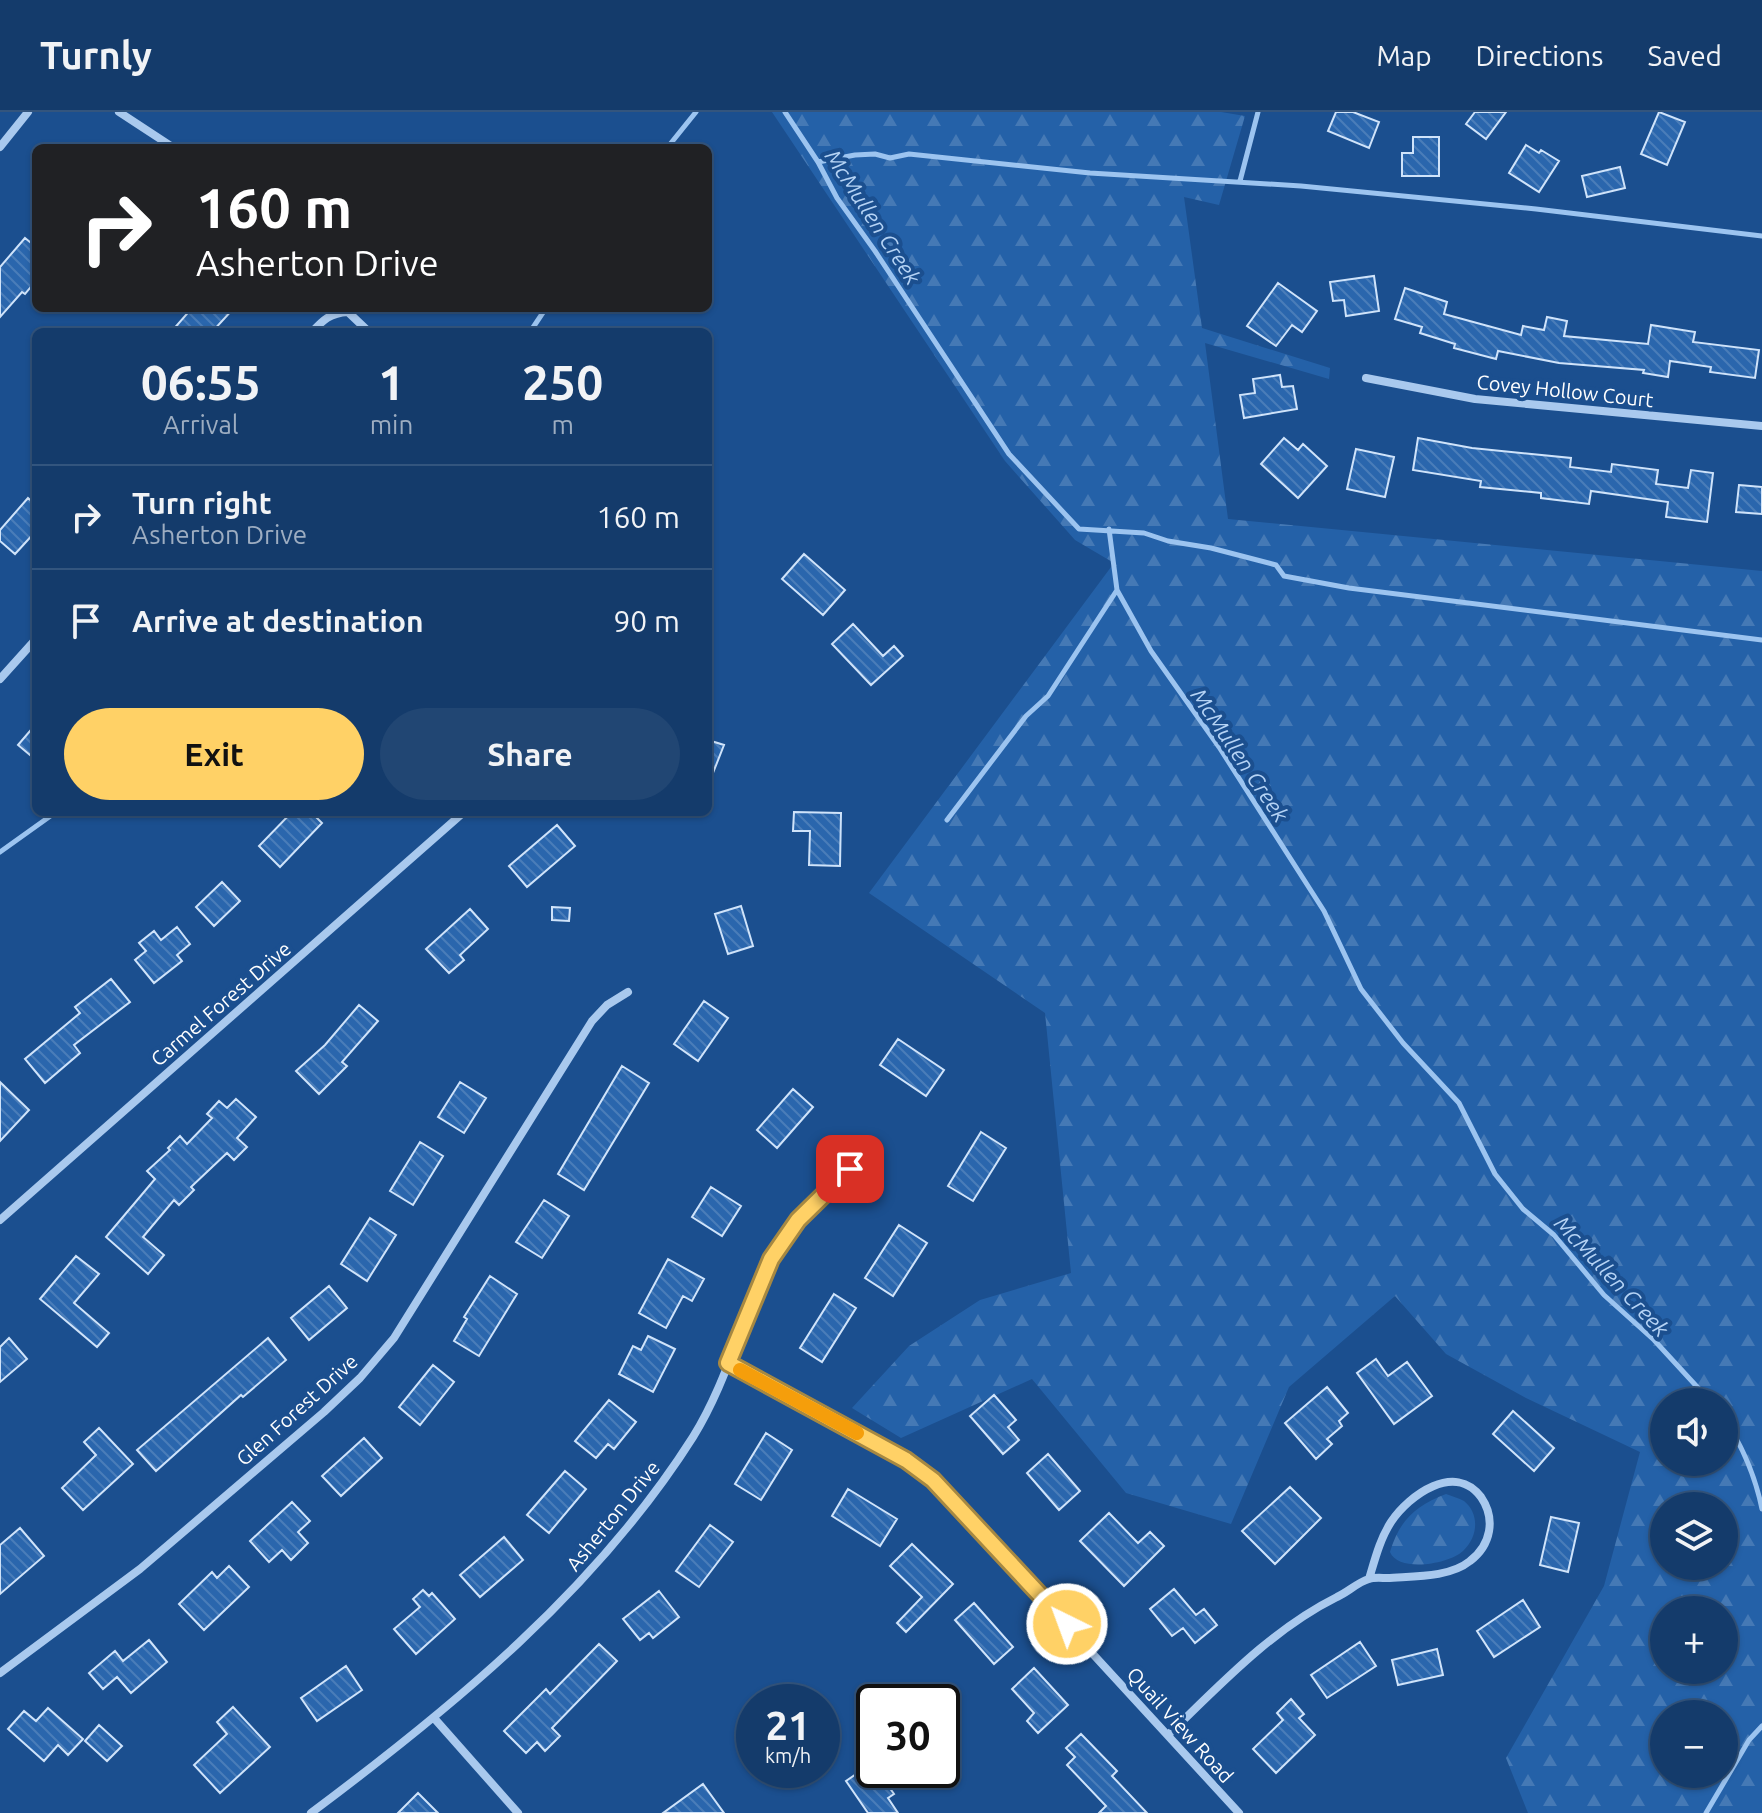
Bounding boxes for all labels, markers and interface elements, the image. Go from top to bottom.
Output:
text: Turnly [40,34,152,76]
text: Map [1376,40,1432,71]
text: Directions [1476,40,1603,71]
text: Saved [1647,40,1722,71]
water label: McMullen Creek [821,145,927,289]
icon: right [64,176,168,280]
text: 160 m [196,176,352,239]
text: Asherton Drive [196,242,439,283]
text: 06:55 [141,355,261,409]
text: 1 [378,355,405,409]
text: 250 [522,355,603,409]
street label: Covey Hollow Court [1476,370,1655,411]
text: Arrival [163,410,239,439]
text: min [370,410,413,439]
text: m [551,410,574,439]
text: Turn right [132,486,272,520]
icon: right [64,495,108,539]
text: 160 m [596,500,680,534]
text: Asherton Drive [132,520,307,549]
icon: arrive [64,599,108,643]
text: Arrive at destination [132,604,424,638]
text: 90 m [613,604,680,638]
water label: McMullen Creek [1187,683,1295,827]
button: Exit [64,708,364,800]
button: Share [380,708,680,800]
street label: Carmel Forest Drive [146,937,295,1071]
pin [816,1135,884,1203]
icon: arrive [828,1147,872,1191]
water label: McMullen Creek [1550,1210,1675,1342]
street label: Glen Forest Drive [231,1349,362,1470]
map controls [1650,1388,1738,1788]
button: sound [1650,1388,1738,1476]
street label: Asherton Drive [561,1456,664,1575]
button: layers [1650,1492,1738,1580]
position arrow [1025,1582,1109,1666]
button: + [1650,1596,1738,1684]
street label: Quail View Road [1123,1662,1238,1787]
speed limit sign: 30 [856,1684,960,1788]
button: − [1650,1700,1738,1788]
text: 21 [765,1703,811,1748]
text: km/h [765,1744,811,1767]

